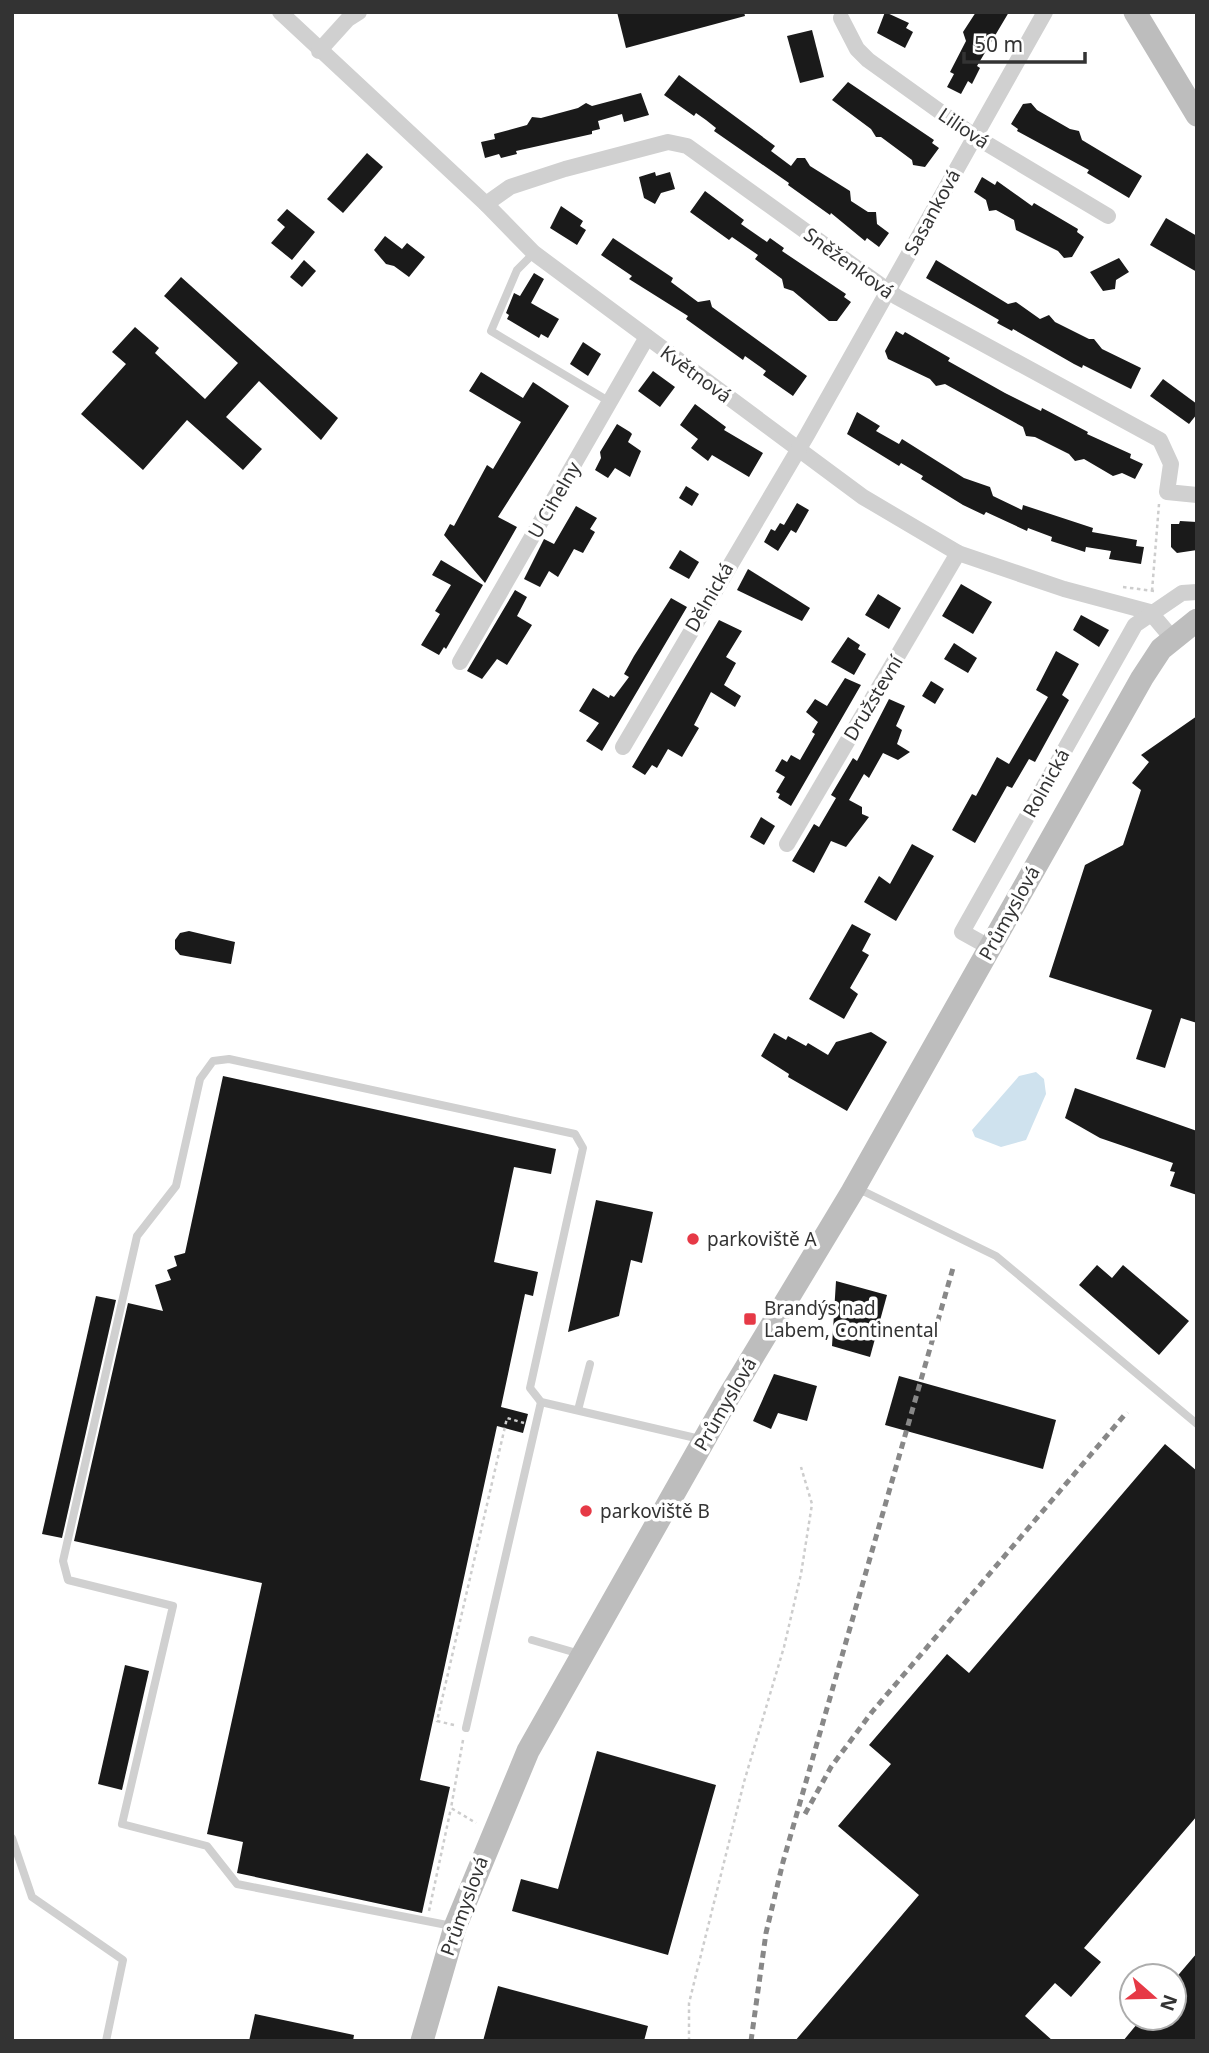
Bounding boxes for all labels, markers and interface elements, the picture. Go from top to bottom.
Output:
scale bar [964,21,1085,65]
text: 50 m [974,30,1023,58]
street label: Liliová [933,102,995,154]
street label: Sasanková [898,165,966,259]
street label: Sněženková [799,221,899,305]
street label: Květnová [655,339,737,409]
street label: U Cihelny [522,457,587,543]
street label: Dělnická [679,558,739,636]
street label: Družstevní [837,650,909,745]
street label: Rolnická [1016,744,1076,822]
street label: Průmyslová [972,861,1046,965]
place label: parkoviště A [707,1226,818,1252]
marker: parkoviště A [685,1231,701,1247]
place label: Brandýs nad Labem, Continental [764,1295,938,1343]
marker: Brandýs nad Labem, Continental [742,1311,758,1327]
street label: Průmyslová [688,1352,762,1456]
place label: parkoviště B [600,1498,710,1524]
marker: parkoviště B [578,1503,594,1519]
street label: Průmyslová [434,1853,494,1959]
north arrow [1118,1962,1188,2032]
text: N [1154,1991,1184,2015]

